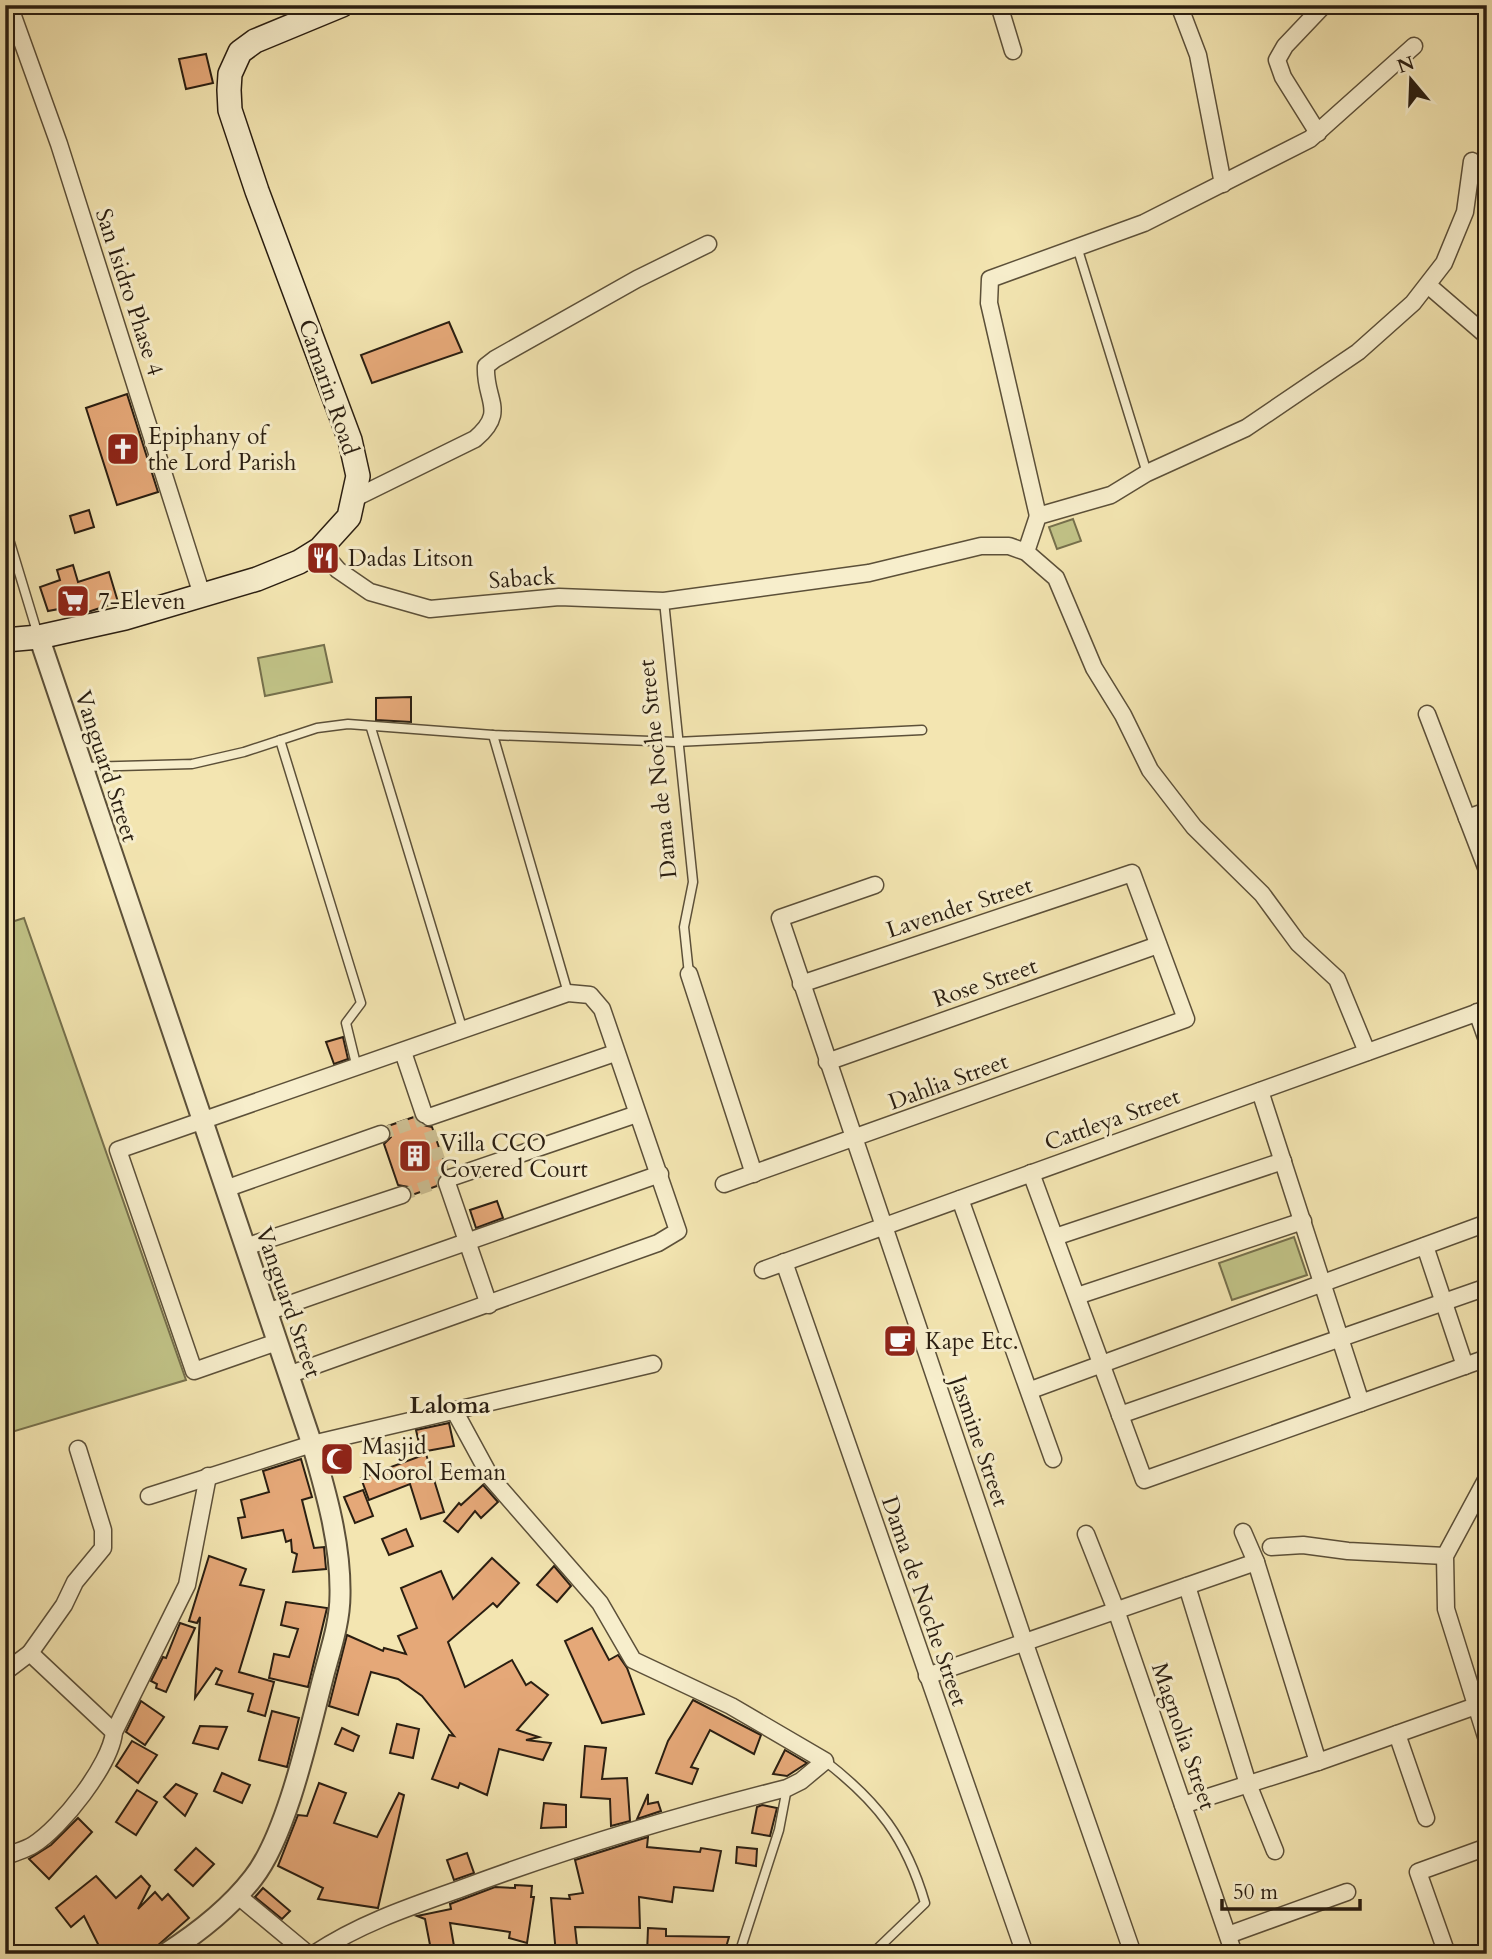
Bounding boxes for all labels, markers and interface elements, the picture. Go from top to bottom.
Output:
north arrow [1376,46,1446,116]
text: N [1394,50,1418,80]
street label: San Isidro Phase 4 [88,205,171,380]
street label: Camarin Road [291,315,366,460]
place label: Epiphany of the Lord Parish [148,421,297,478]
church icon: Epiphany of the Lord Parish [104,430,142,468]
restaurant icon: Dadas Litson [304,539,342,577]
place label: Dadas Litson [348,543,474,574]
street label: Saback [488,561,557,596]
supermarket icon: 7-Eleven [54,582,92,620]
place label: 7-Eleven [98,586,186,617]
street label: Dama de Noche Street [631,658,684,880]
street label: Vanguard Street [67,686,146,846]
street label: Lavender Street [882,869,1036,946]
street label: Rose Street [929,950,1041,1015]
street label: Dahlia Street [884,1046,1012,1117]
street label: Cattleya Street [1040,1081,1184,1158]
place label: Villa CCO Covered Court [440,1128,588,1185]
building icon: Villa CCO Covered Court [396,1137,434,1175]
street label: Vanguard Street [248,1223,329,1382]
cafe icon: Kape Etc. [881,1322,919,1360]
place label: Kape Etc. [925,1326,1019,1357]
street label: Jasmine Street [942,1369,1016,1511]
district label: Laloma [409,1389,491,1422]
place label: Masjid Noorol Eeman [362,1431,506,1488]
mosque icon: Masjid Noorol Eeman [318,1440,356,1478]
street label: Dama de Noche Street [874,1492,975,1710]
street label: Magnolia Street [1144,1658,1223,1814]
scale bar [1222,1868,1361,1912]
text: 50 m [1233,1878,1278,1907]

